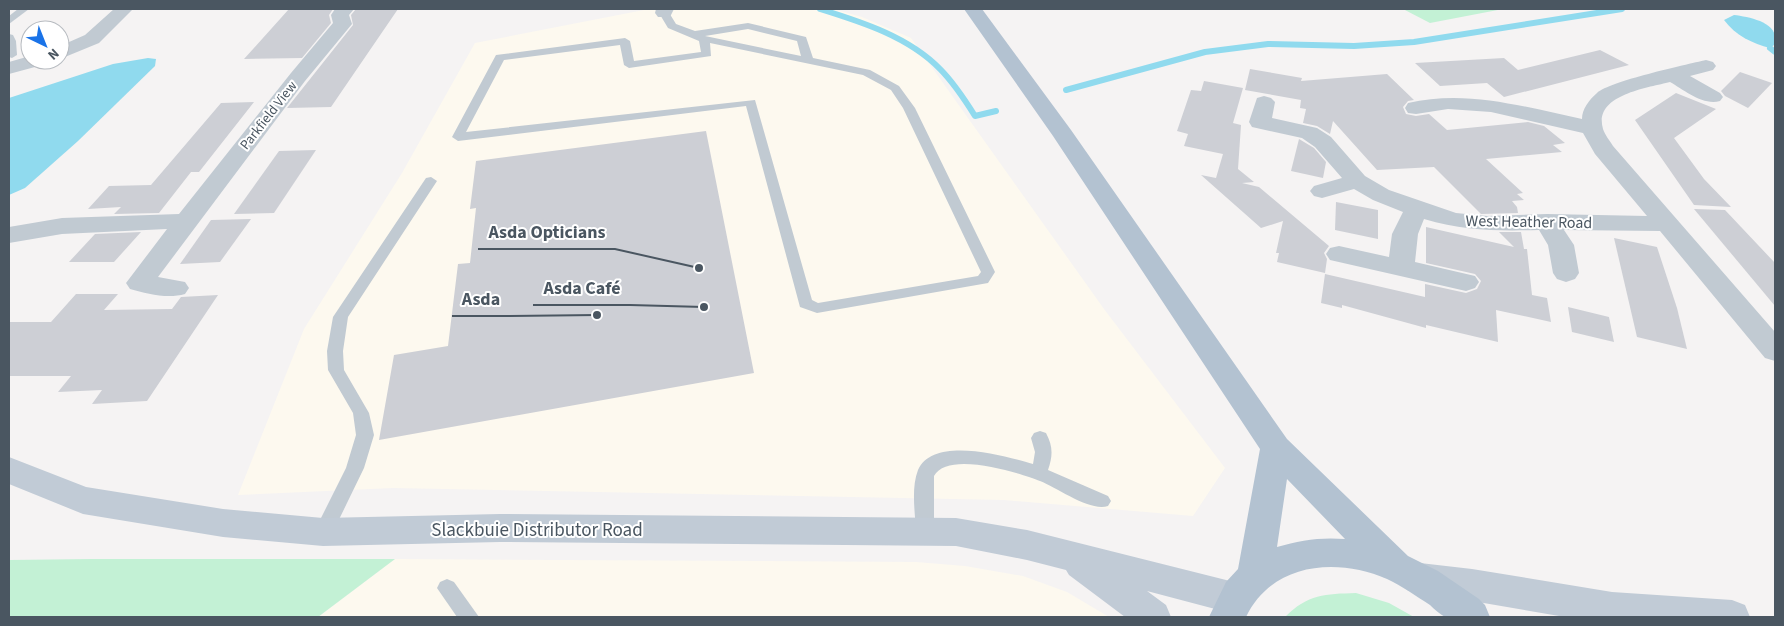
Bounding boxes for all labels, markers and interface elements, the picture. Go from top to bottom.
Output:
north arrow [20,20,70,70]
text: N [43,43,63,64]
street label: Parkfield View [236,77,302,154]
street label: West Heather Road [1465,210,1592,234]
callout: Asda Opticians [478,216,615,249]
text: Asda Opticians [487,220,606,245]
callout: Asda Café [533,272,630,305]
text: Asda Café [542,276,621,301]
callout: Asda [452,283,510,316]
text: Asda [461,287,500,312]
street label: Slackbuie Distributor Road [431,517,643,544]

